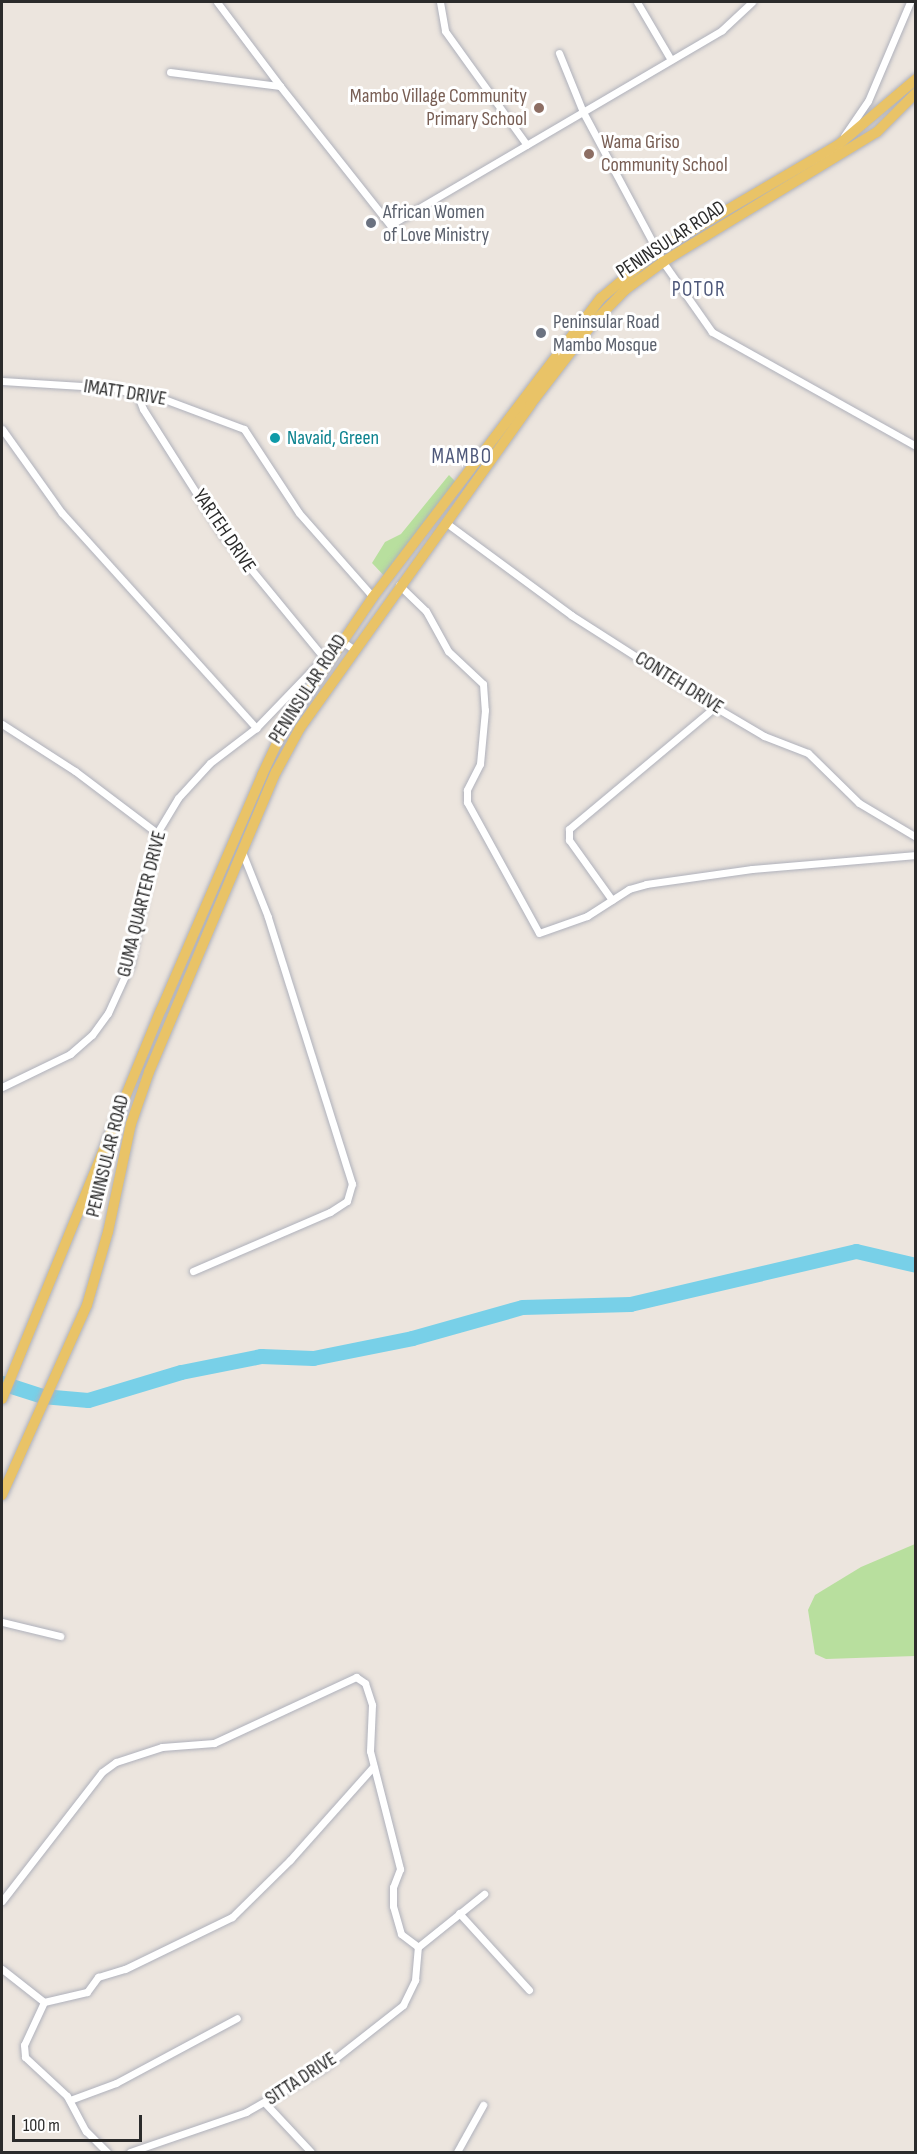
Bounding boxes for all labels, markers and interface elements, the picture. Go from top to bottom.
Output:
place label: Mambo Village Community Primary School [350,84,527,131]
marker: Mambo Village Community Primary School [532,101,546,115]
place label: Wama Griso Community School [601,130,728,177]
marker: Wama Griso Community School [582,147,596,161]
street label: PENINSULAR ROAD [612,196,730,284]
place label: African Women of Love Ministry [383,200,489,247]
marker: African Women of Love Ministry [364,216,378,230]
district label: POTOR [672,277,726,303]
place label: Peninsular Road Mambo Mosque [553,310,660,357]
marker: Peninsular Road Mambo Mosque [534,326,548,340]
street label: IMATT DRIVE [82,375,168,411]
place label: Navaid, Green [287,426,379,450]
marker: Navaid, Green [268,431,282,445]
district label: MAMBO [431,444,493,470]
street label: YARTEH DRIVE [187,485,261,577]
street label: PENINSULAR ROAD [264,630,352,748]
street label: CONTEH DRIVE [630,646,728,720]
street label: GUMA QUARTER DRIVE [112,828,172,980]
street label: PENINSULAR ROAD [81,1092,135,1220]
street label: SITTA DRIVE [261,2047,341,2111]
scale bar [15,2103,146,2141]
text: 100 m [23,2115,60,2136]

